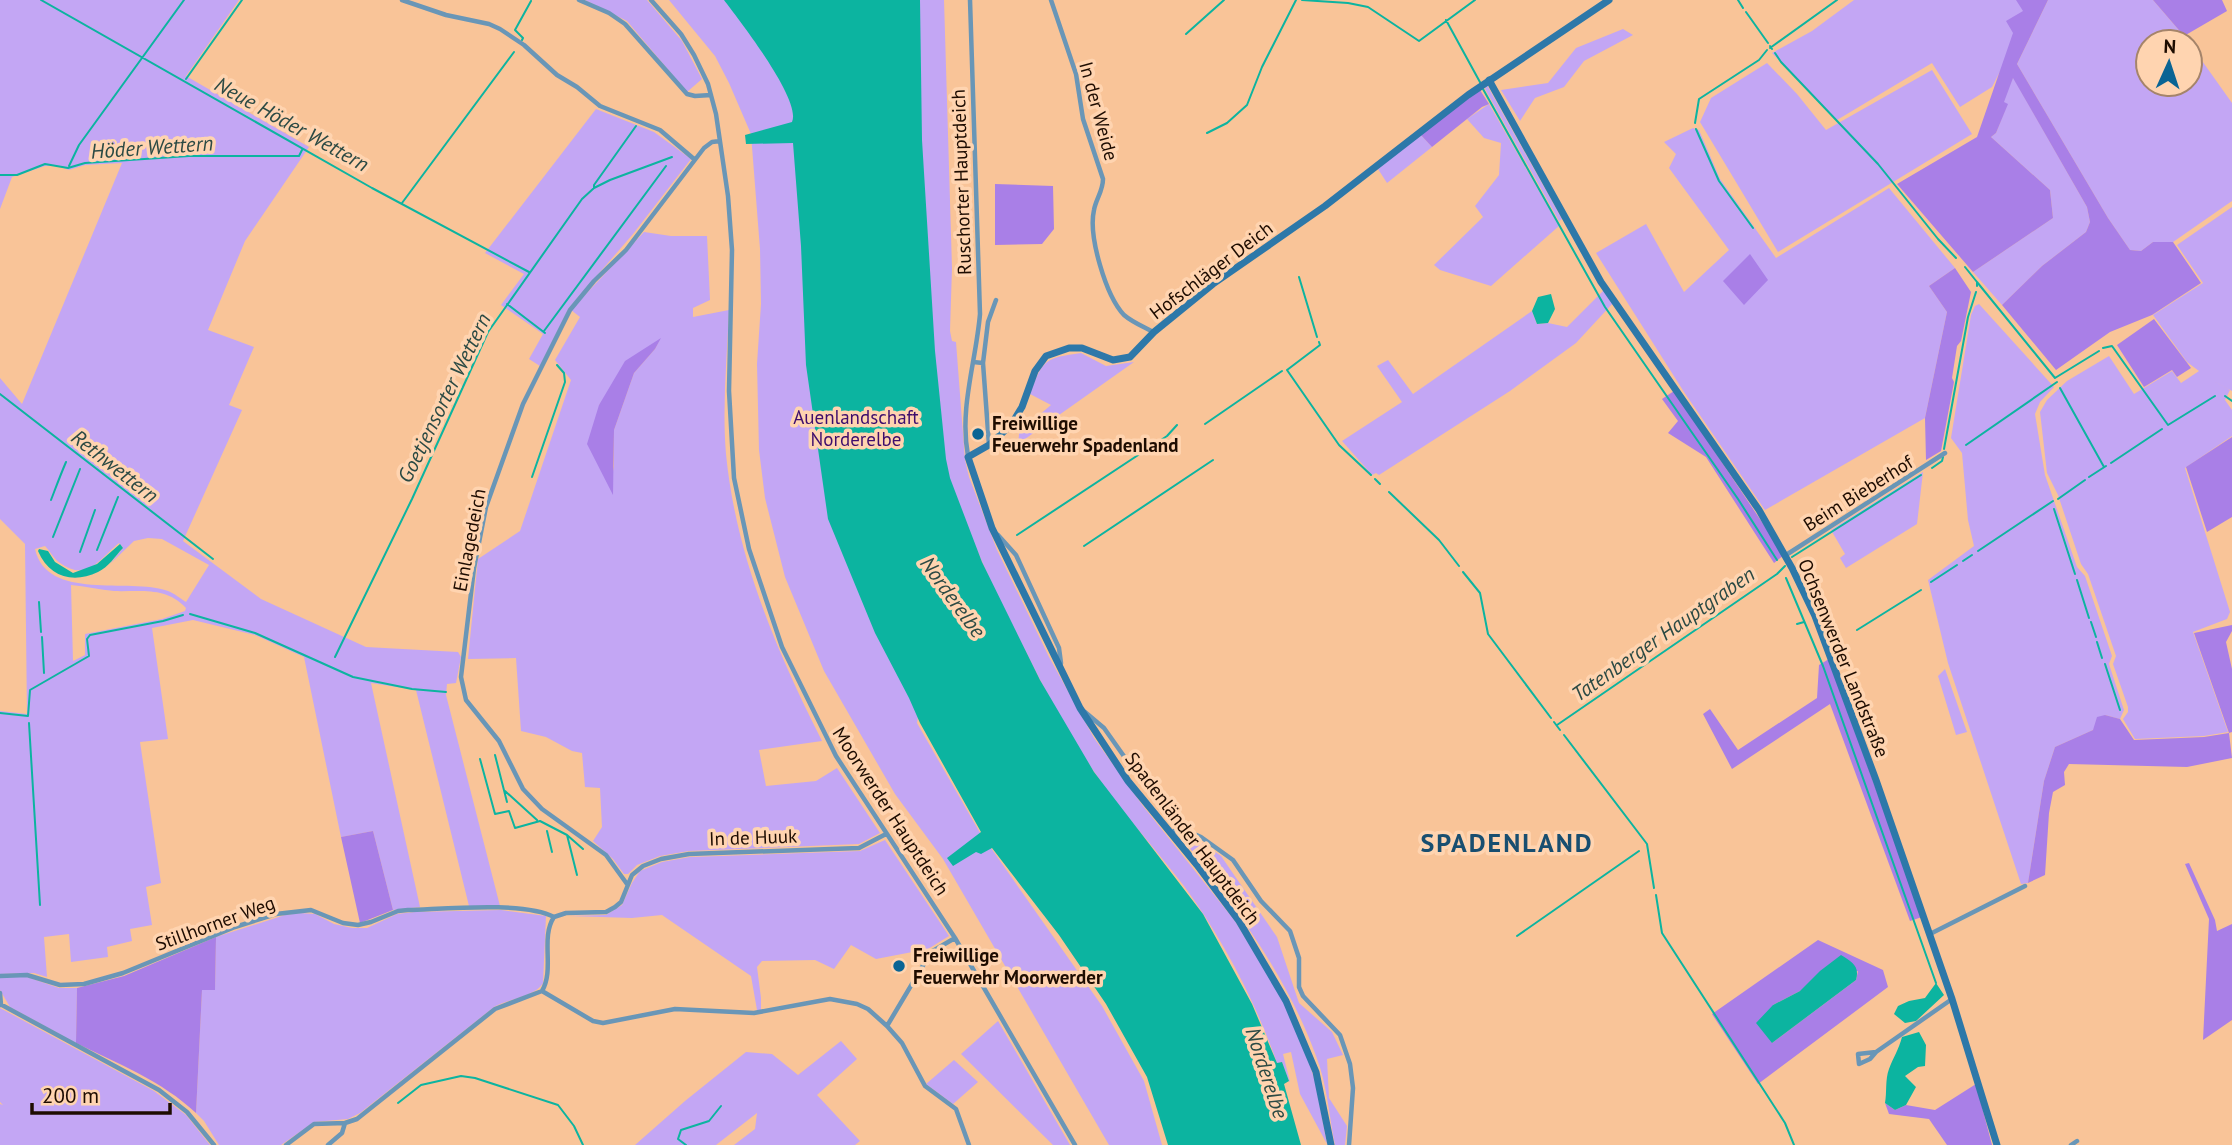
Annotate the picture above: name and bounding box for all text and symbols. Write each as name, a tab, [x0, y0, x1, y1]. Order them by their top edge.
north arrow	[2134, 28, 2204, 98]
text: N	[2163, 34, 2177, 58]
street label: In der Weide	[1074, 59, 1124, 163]
water label: Neue Höder Wettern	[210, 70, 374, 178]
street label: Ruschorter Hauptdeich	[946, 89, 976, 275]
water label: Höder Wettern	[90, 129, 214, 165]
street label: Hofschläger Deich	[1145, 216, 1277, 324]
water label: Goetjensorter Wettern	[391, 309, 497, 487]
park label: Auenlandschaft Norderelbe	[793, 405, 919, 451]
place label: Freiwillige Feuerwehr Spadenland	[992, 411, 1178, 457]
water label: Rethwettern	[66, 424, 164, 508]
marker: Freiwillige Feuerwehr Spadenland	[970, 426, 986, 442]
street label: Beim Bieberhof	[1799, 449, 1918, 536]
street label: Einlagedeich	[447, 486, 491, 594]
water label: Norderelbe	[914, 551, 992, 643]
street label: Ochsenwerder Landstraße	[1793, 555, 1895, 761]
water label: Tatenberger Hauptgraben	[1566, 561, 1760, 707]
street label: Moorwerder Hauptdeich	[828, 722, 954, 900]
street label: Spadenländer Hauptdeich	[1120, 747, 1266, 929]
street label: In de Huuk	[708, 823, 798, 851]
district label: SPADENLAND	[1420, 826, 1594, 859]
street label: Stillhorner Weg	[152, 890, 278, 956]
place label: Freiwillige Feuerwehr Moorwerder	[913, 943, 1103, 989]
marker: Freiwillige Feuerwehr Moorwerder	[891, 958, 907, 974]
water label: Norderelbe	[1240, 1024, 1294, 1122]
scale bar	[32, 1072, 170, 1116]
text: 200 m	[42, 1082, 99, 1109]

